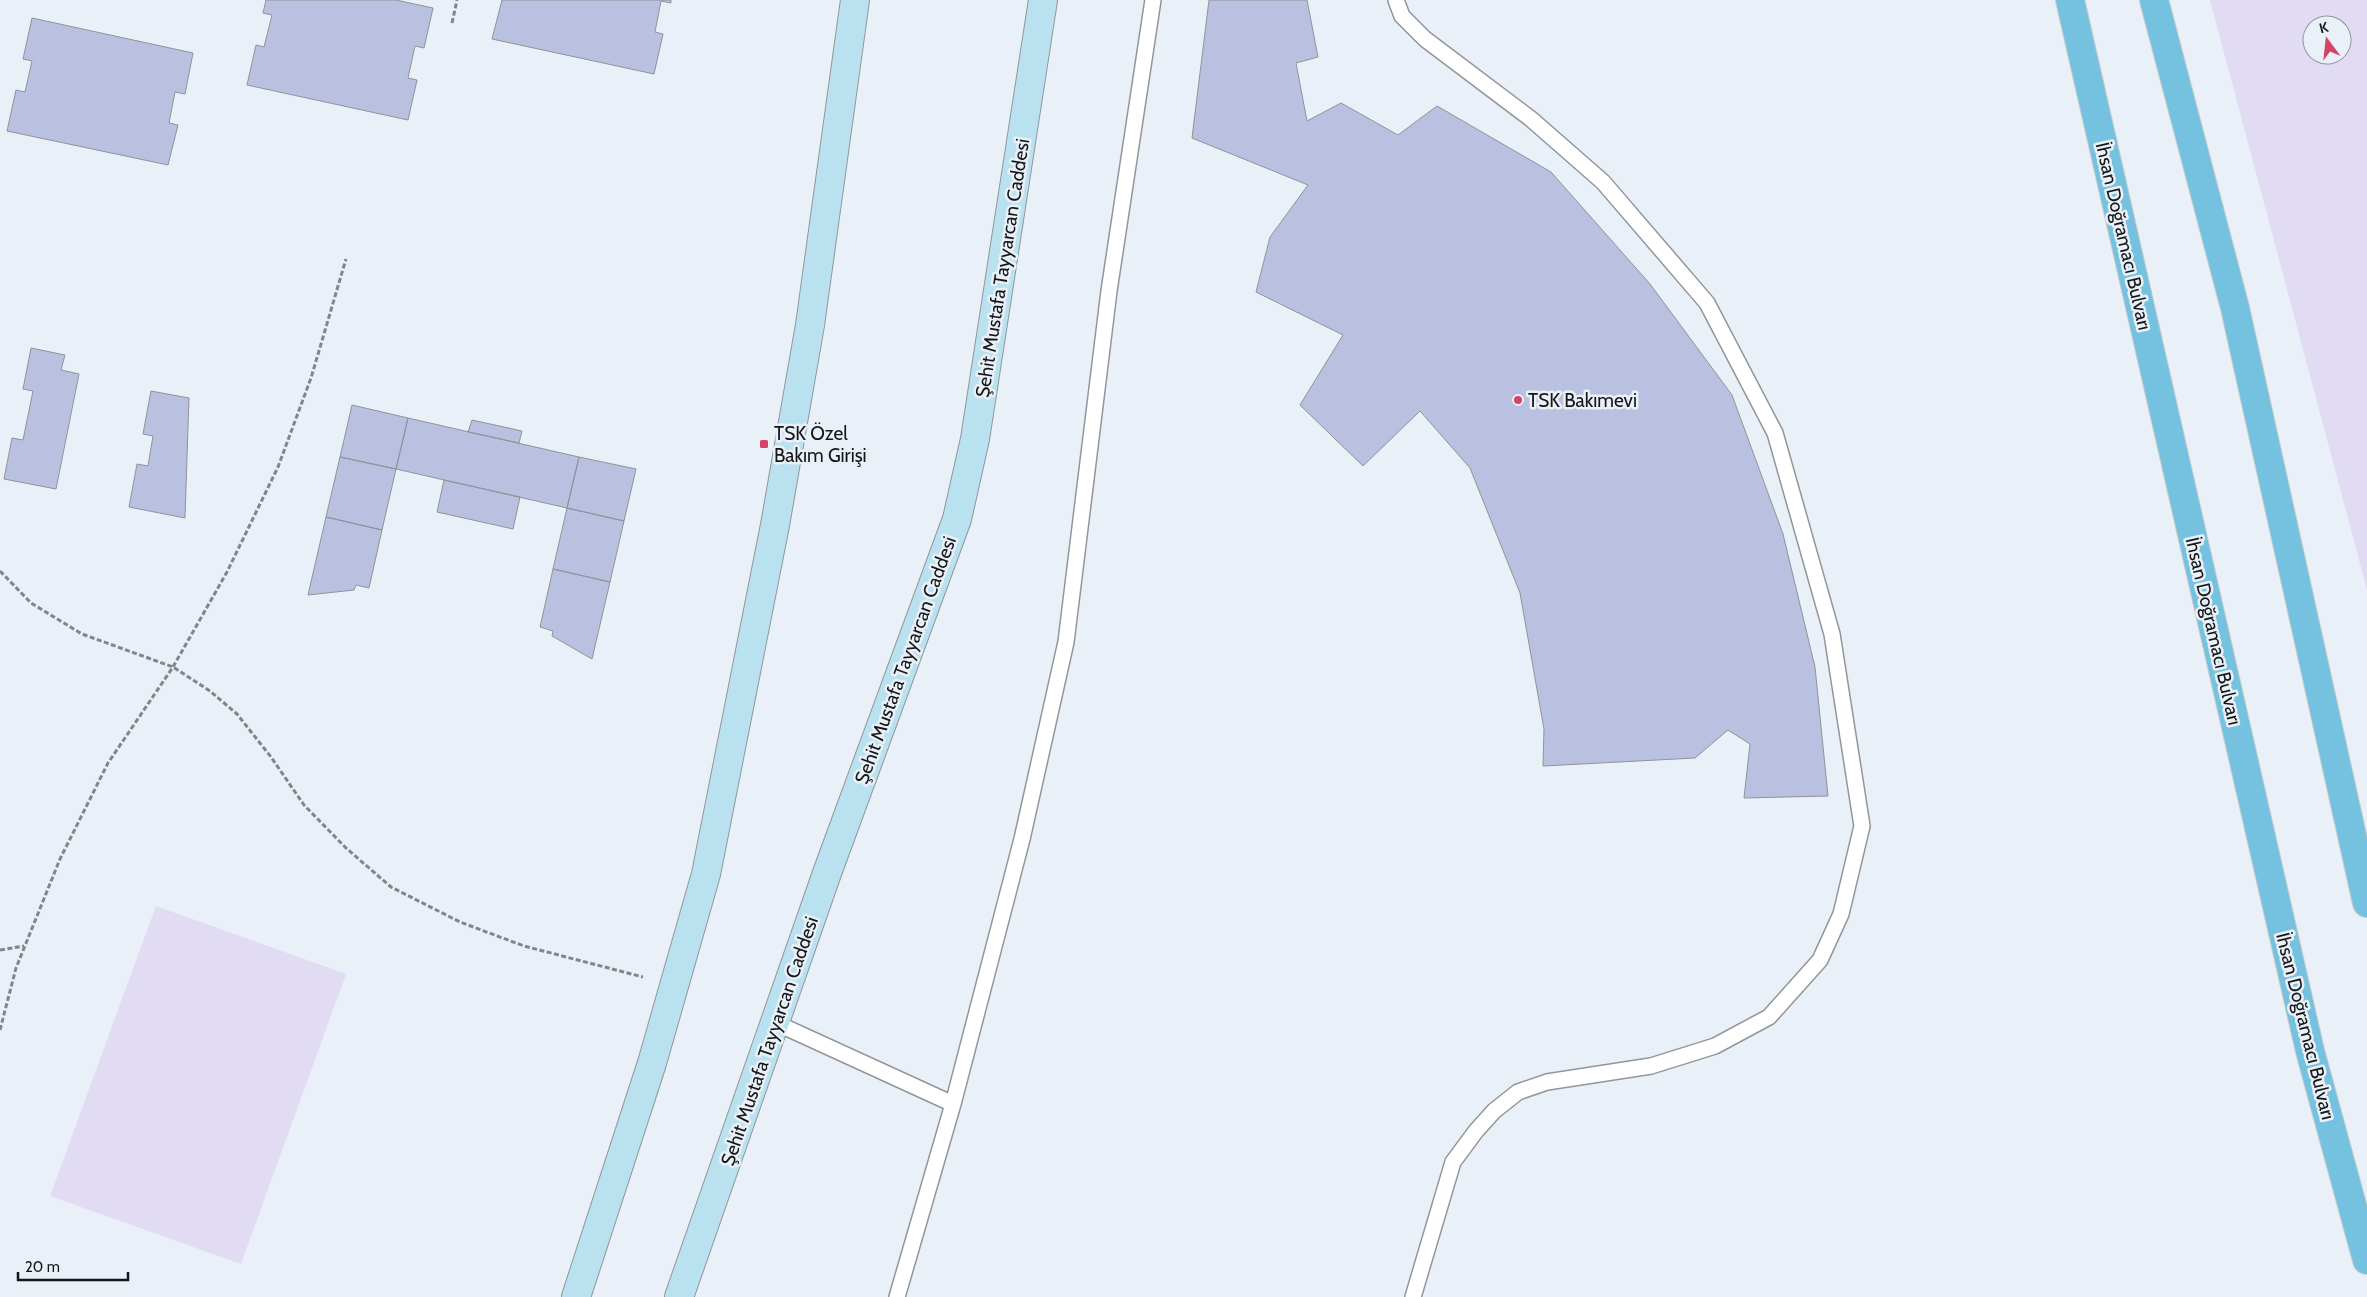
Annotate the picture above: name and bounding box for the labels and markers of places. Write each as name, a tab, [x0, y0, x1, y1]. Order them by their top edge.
place label: TSK Bakımevi	[1528, 389, 1637, 412]
marker: TSK Bakımevi	[1512, 394, 1524, 406]
place label: TSK Özel Bakım Girişi	[774, 422, 867, 467]
marker: TSK Özel Bakım Girişi	[758, 438, 770, 450]

